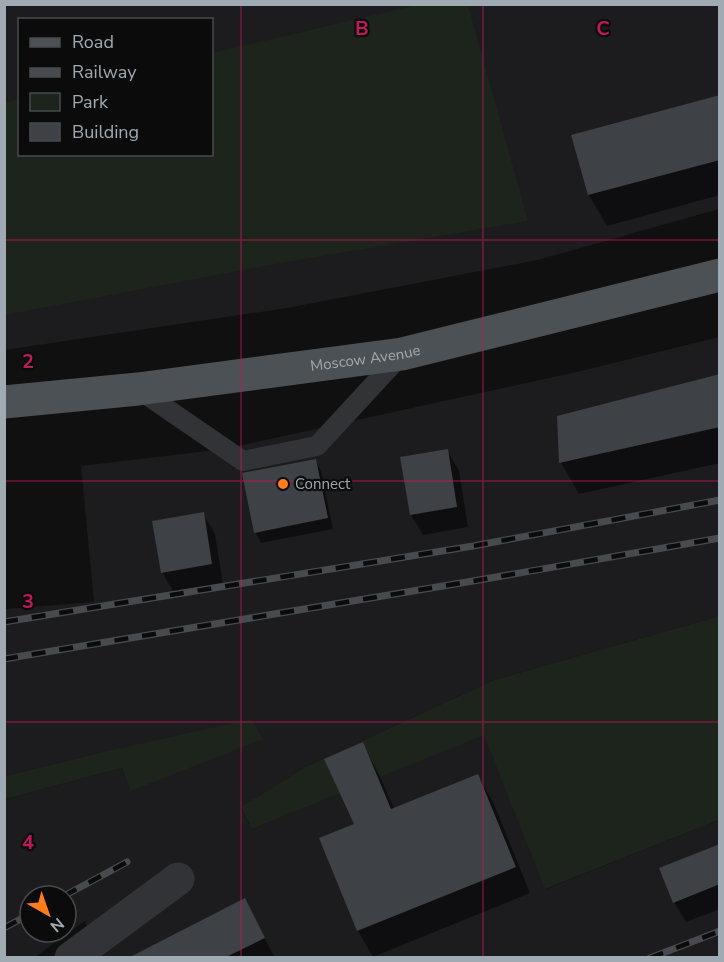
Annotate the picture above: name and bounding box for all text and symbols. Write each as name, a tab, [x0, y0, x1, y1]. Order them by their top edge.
text: B	[355, 15, 369, 42]
text: C	[596, 15, 610, 42]
legend	[18, 18, 213, 156]
text: Road	[72, 30, 114, 54]
text: Railway	[72, 60, 137, 84]
text: Park	[72, 90, 109, 114]
text: Building	[72, 120, 139, 144]
street label: Moscow Avenue	[309, 340, 422, 376]
text: 2	[22, 348, 34, 375]
place label: Connect	[295, 474, 351, 494]
marker: Connect	[276, 477, 290, 491]
text: 3	[22, 588, 34, 615]
text: 4	[22, 829, 34, 856]
north arrow	[18, 884, 78, 944]
text: N	[45, 912, 69, 937]

